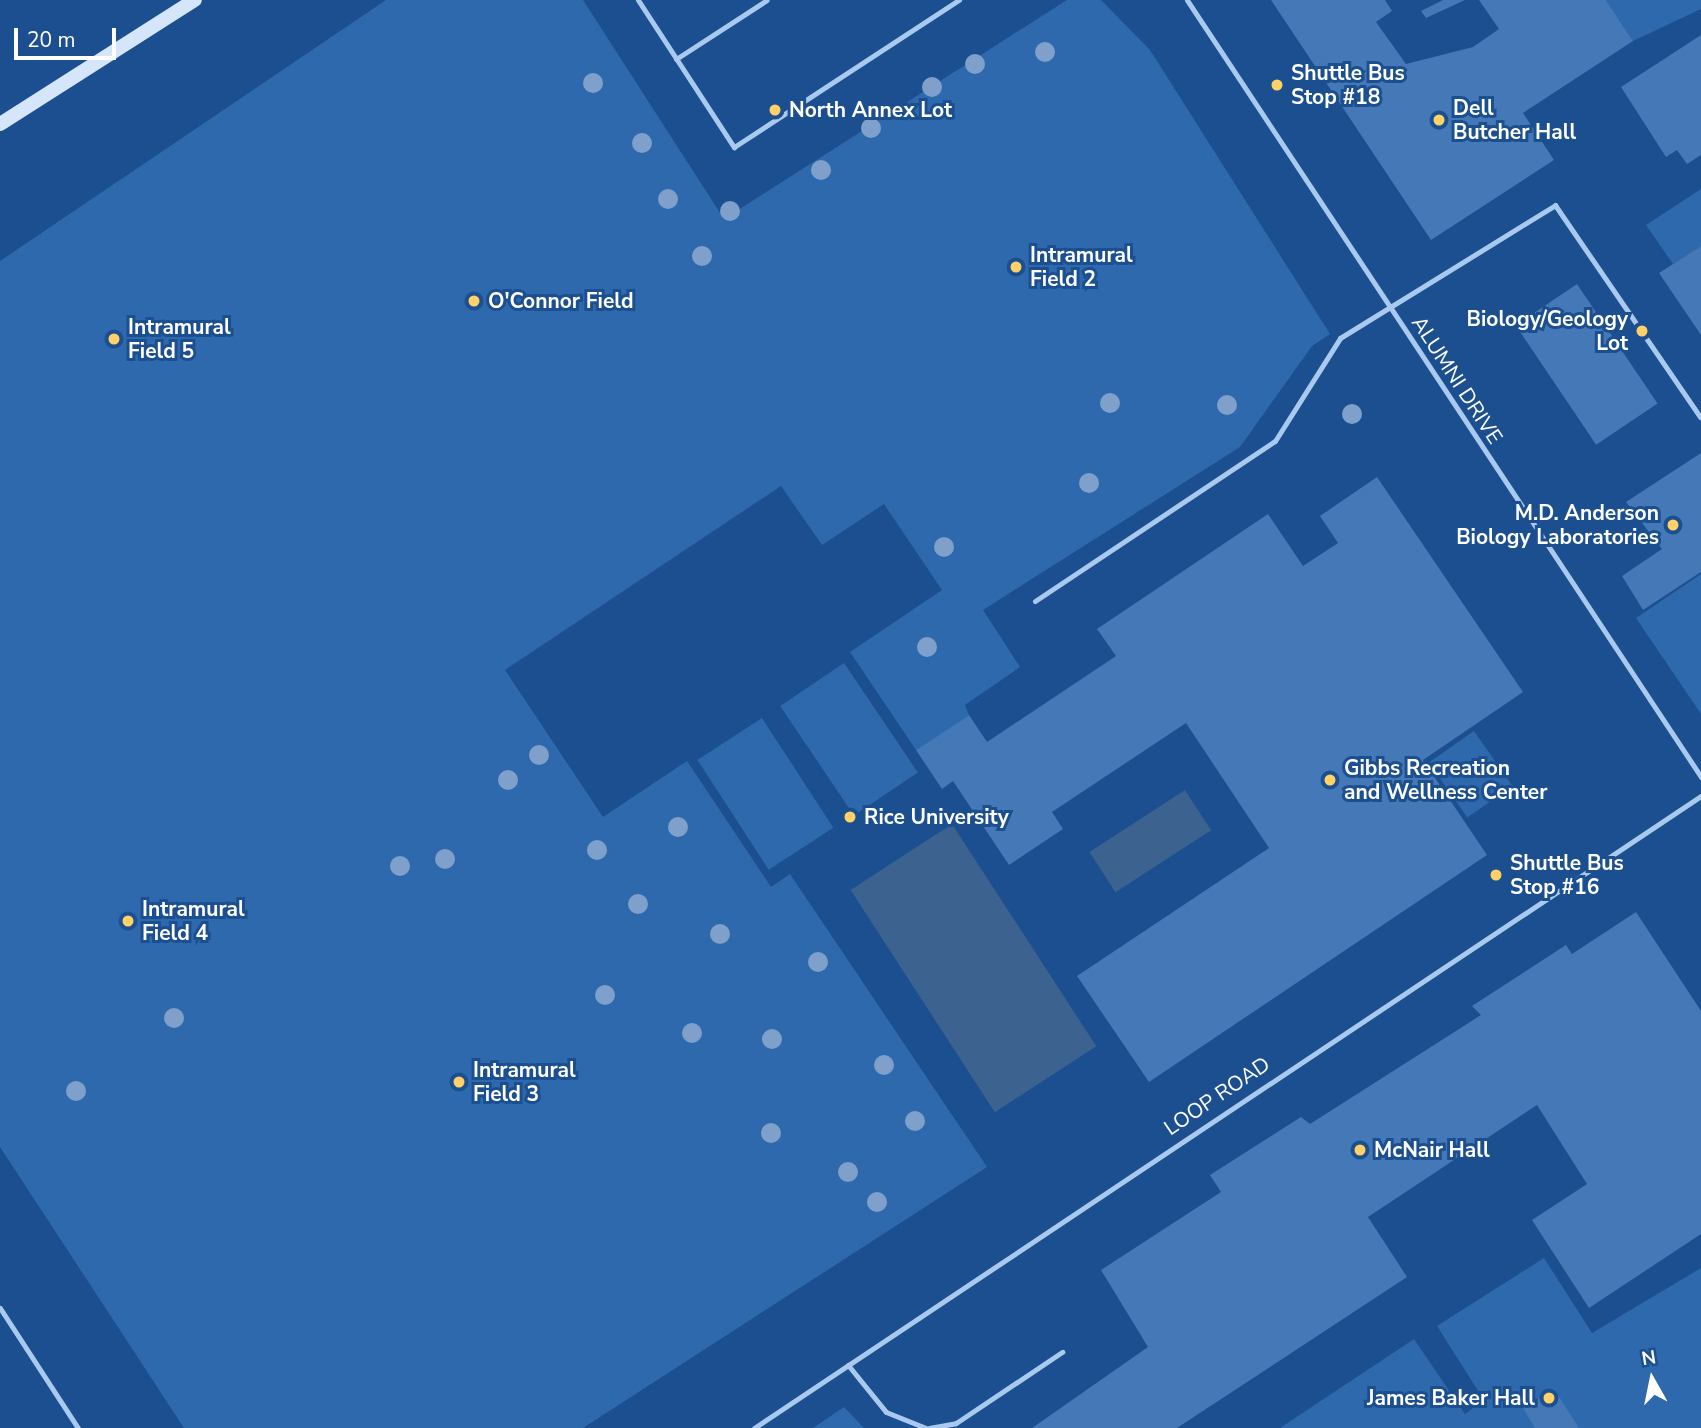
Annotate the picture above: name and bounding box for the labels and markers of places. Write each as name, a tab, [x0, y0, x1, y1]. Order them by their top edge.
place label: Shuttle Bus Stop #18	[1291, 60, 1405, 110]
marker: Shuttle Bus Stop #18	[1269, 77, 1285, 93]
place label: Dell Butcher Hall	[1453, 95, 1576, 145]
place label: North Annex Lot	[789, 97, 952, 123]
marker: North Annex Lot	[767, 102, 783, 118]
marker: Dell Butcher Hall	[1431, 112, 1447, 128]
place label: Intramural Field 2	[1030, 242, 1133, 292]
marker: Intramural Field 2	[1008, 259, 1024, 275]
place label: O'Connor Field	[488, 288, 633, 314]
marker: O'Connor Field	[466, 293, 482, 309]
place label: Biology/Geology Lot	[1466, 306, 1628, 356]
place label: Intramural Field 5	[128, 314, 231, 364]
marker: Biology/Geology Lot	[1634, 323, 1650, 339]
marker: Intramural Field 5	[106, 331, 122, 347]
place label: M.D. Anderson Biology Laboratories	[1456, 500, 1659, 550]
marker: M.D. Anderson Biology Laboratories	[1665, 517, 1681, 533]
place label: Gibbs Recreation and Wellness Center	[1344, 755, 1547, 805]
marker: Gibbs Recreation and Wellness Center	[1322, 772, 1338, 788]
place label: Rice University	[864, 804, 1009, 830]
marker: Rice University	[842, 809, 858, 825]
place label: Shuttle Bus Stop #16	[1510, 850, 1624, 900]
marker: Shuttle Bus Stop #16	[1488, 867, 1504, 883]
place label: Intramural Field 4	[142, 896, 245, 946]
marker: Intramural Field 4	[120, 913, 136, 929]
place label: Intramural Field 3	[473, 1057, 576, 1107]
marker: Intramural Field 3	[451, 1074, 467, 1090]
place label: McNair Hall	[1374, 1137, 1490, 1163]
marker: McNair Hall	[1352, 1142, 1368, 1158]
place label: James Baker Hall	[1367, 1385, 1535, 1411]
marker: James Baker Hall	[1541, 1390, 1557, 1406]

